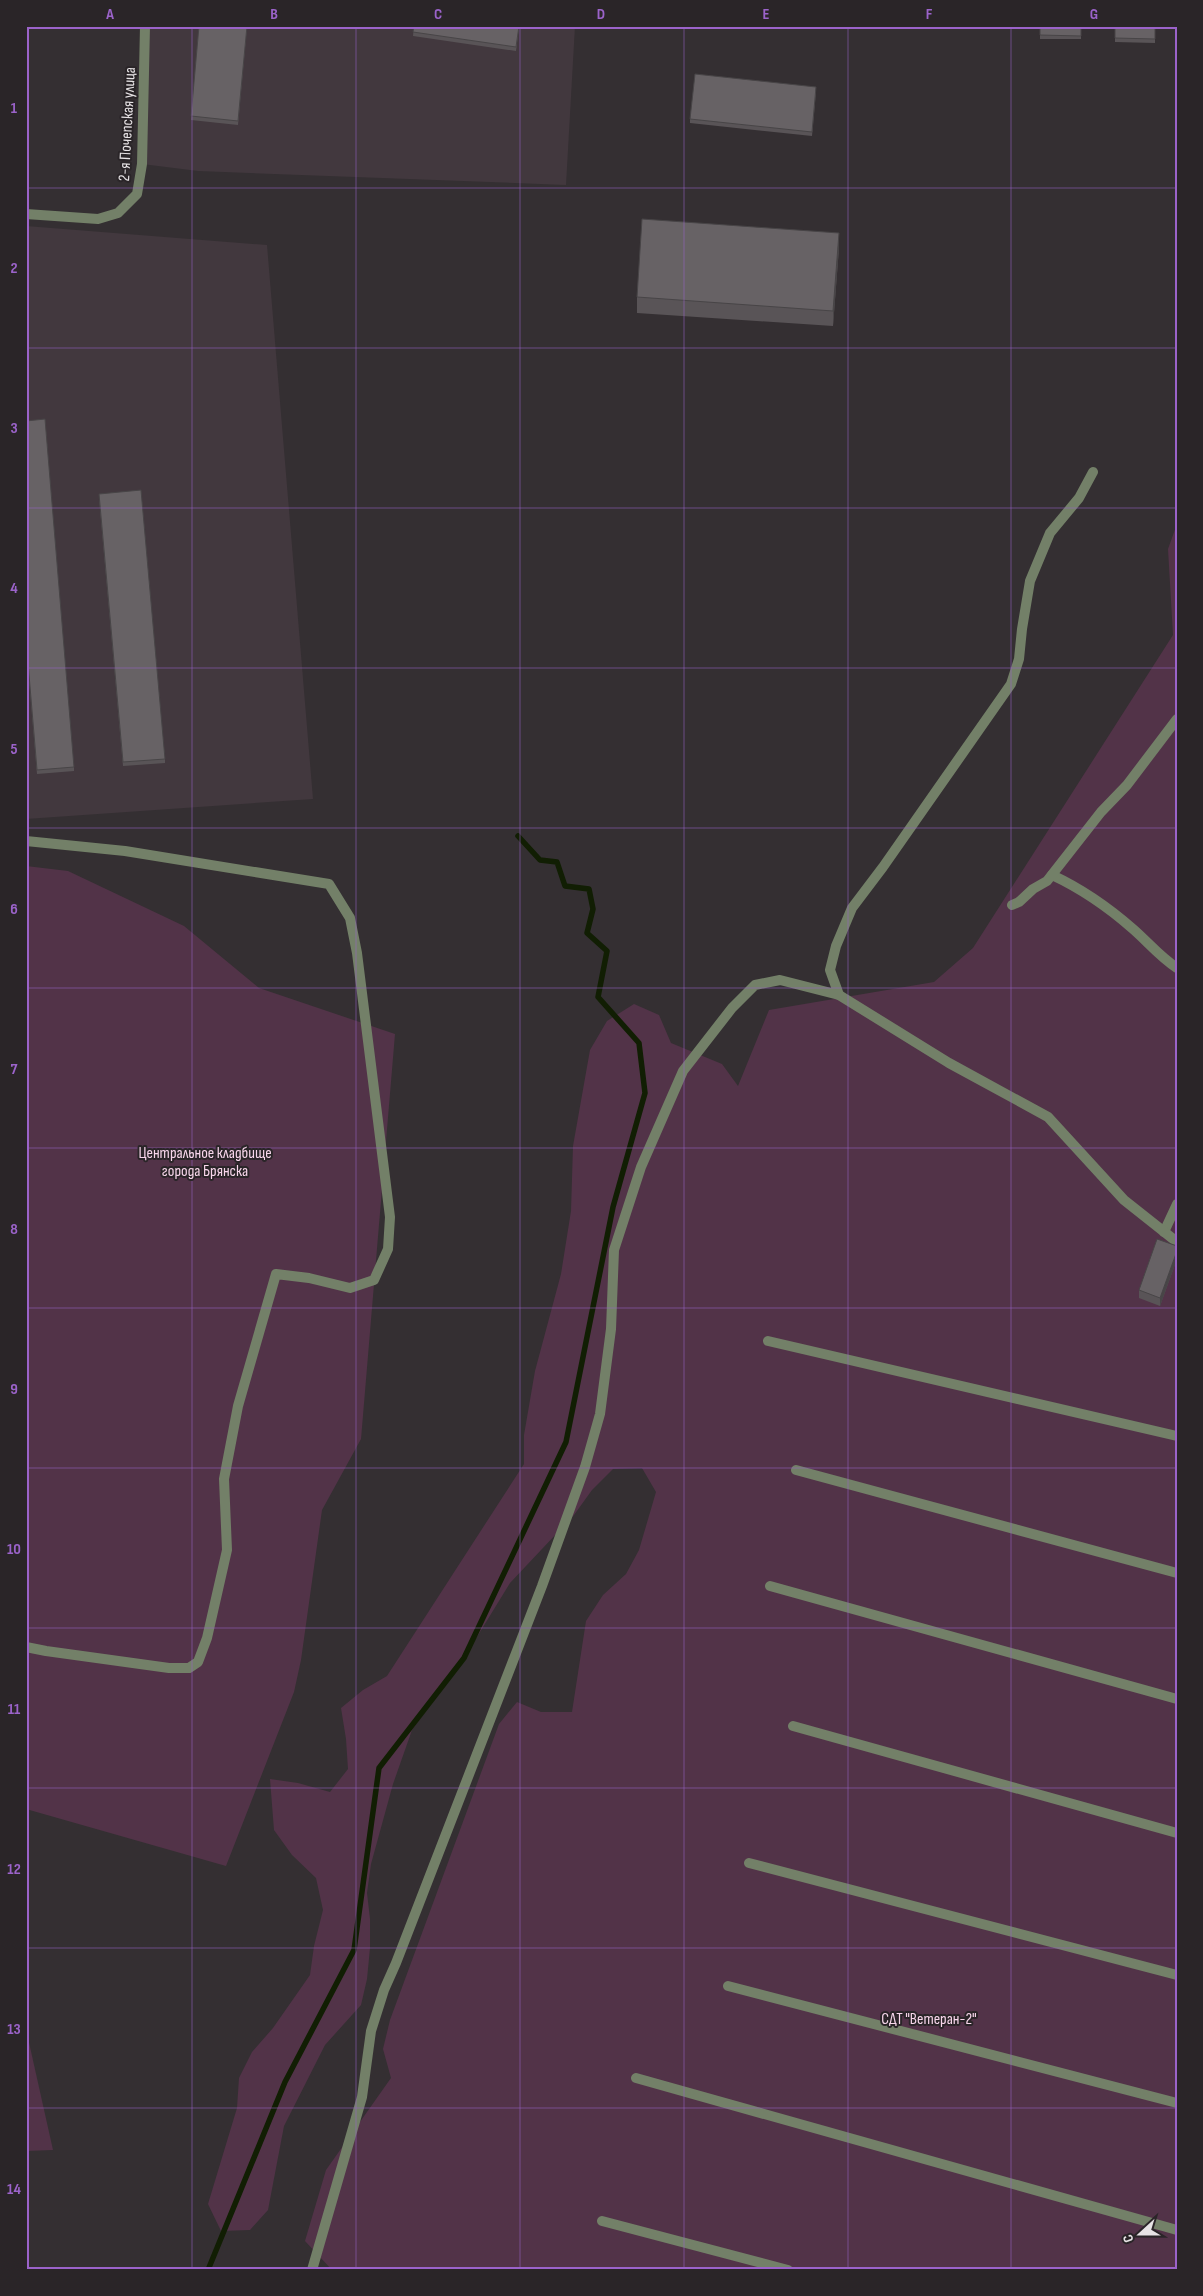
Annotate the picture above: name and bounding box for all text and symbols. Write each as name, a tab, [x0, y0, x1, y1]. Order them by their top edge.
text: A	[105, 5, 114, 24]
text: B	[270, 5, 278, 24]
text: C	[434, 5, 442, 24]
text: D	[597, 5, 605, 24]
text: E	[763, 5, 770, 24]
text: F	[926, 5, 933, 24]
text: G	[1090, 5, 1098, 24]
street label: 2-я Почепская улица	[115, 66, 140, 182]
text: 1	[11, 99, 18, 118]
text: 2	[10, 259, 18, 278]
text: 3	[10, 419, 18, 438]
text: 4	[10, 579, 18, 598]
text: 5	[10, 740, 18, 759]
text: 6	[10, 900, 18, 919]
text: 7	[11, 1060, 18, 1079]
park label: Центральное кладбище города Брянска	[138, 1144, 272, 1181]
text: 8	[10, 1220, 18, 1239]
text: 9	[10, 1380, 18, 1399]
text: 10	[7, 1540, 21, 1559]
text: 11	[8, 1700, 21, 1719]
text: 12	[7, 1860, 21, 1879]
park label: СДТ "Ветеран-2"	[881, 2010, 977, 2029]
text: 13	[7, 2020, 21, 2039]
text: 14	[7, 2180, 21, 2199]
north arrow	[1116, 2208, 1166, 2258]
text: С	[1119, 2232, 1138, 2245]

